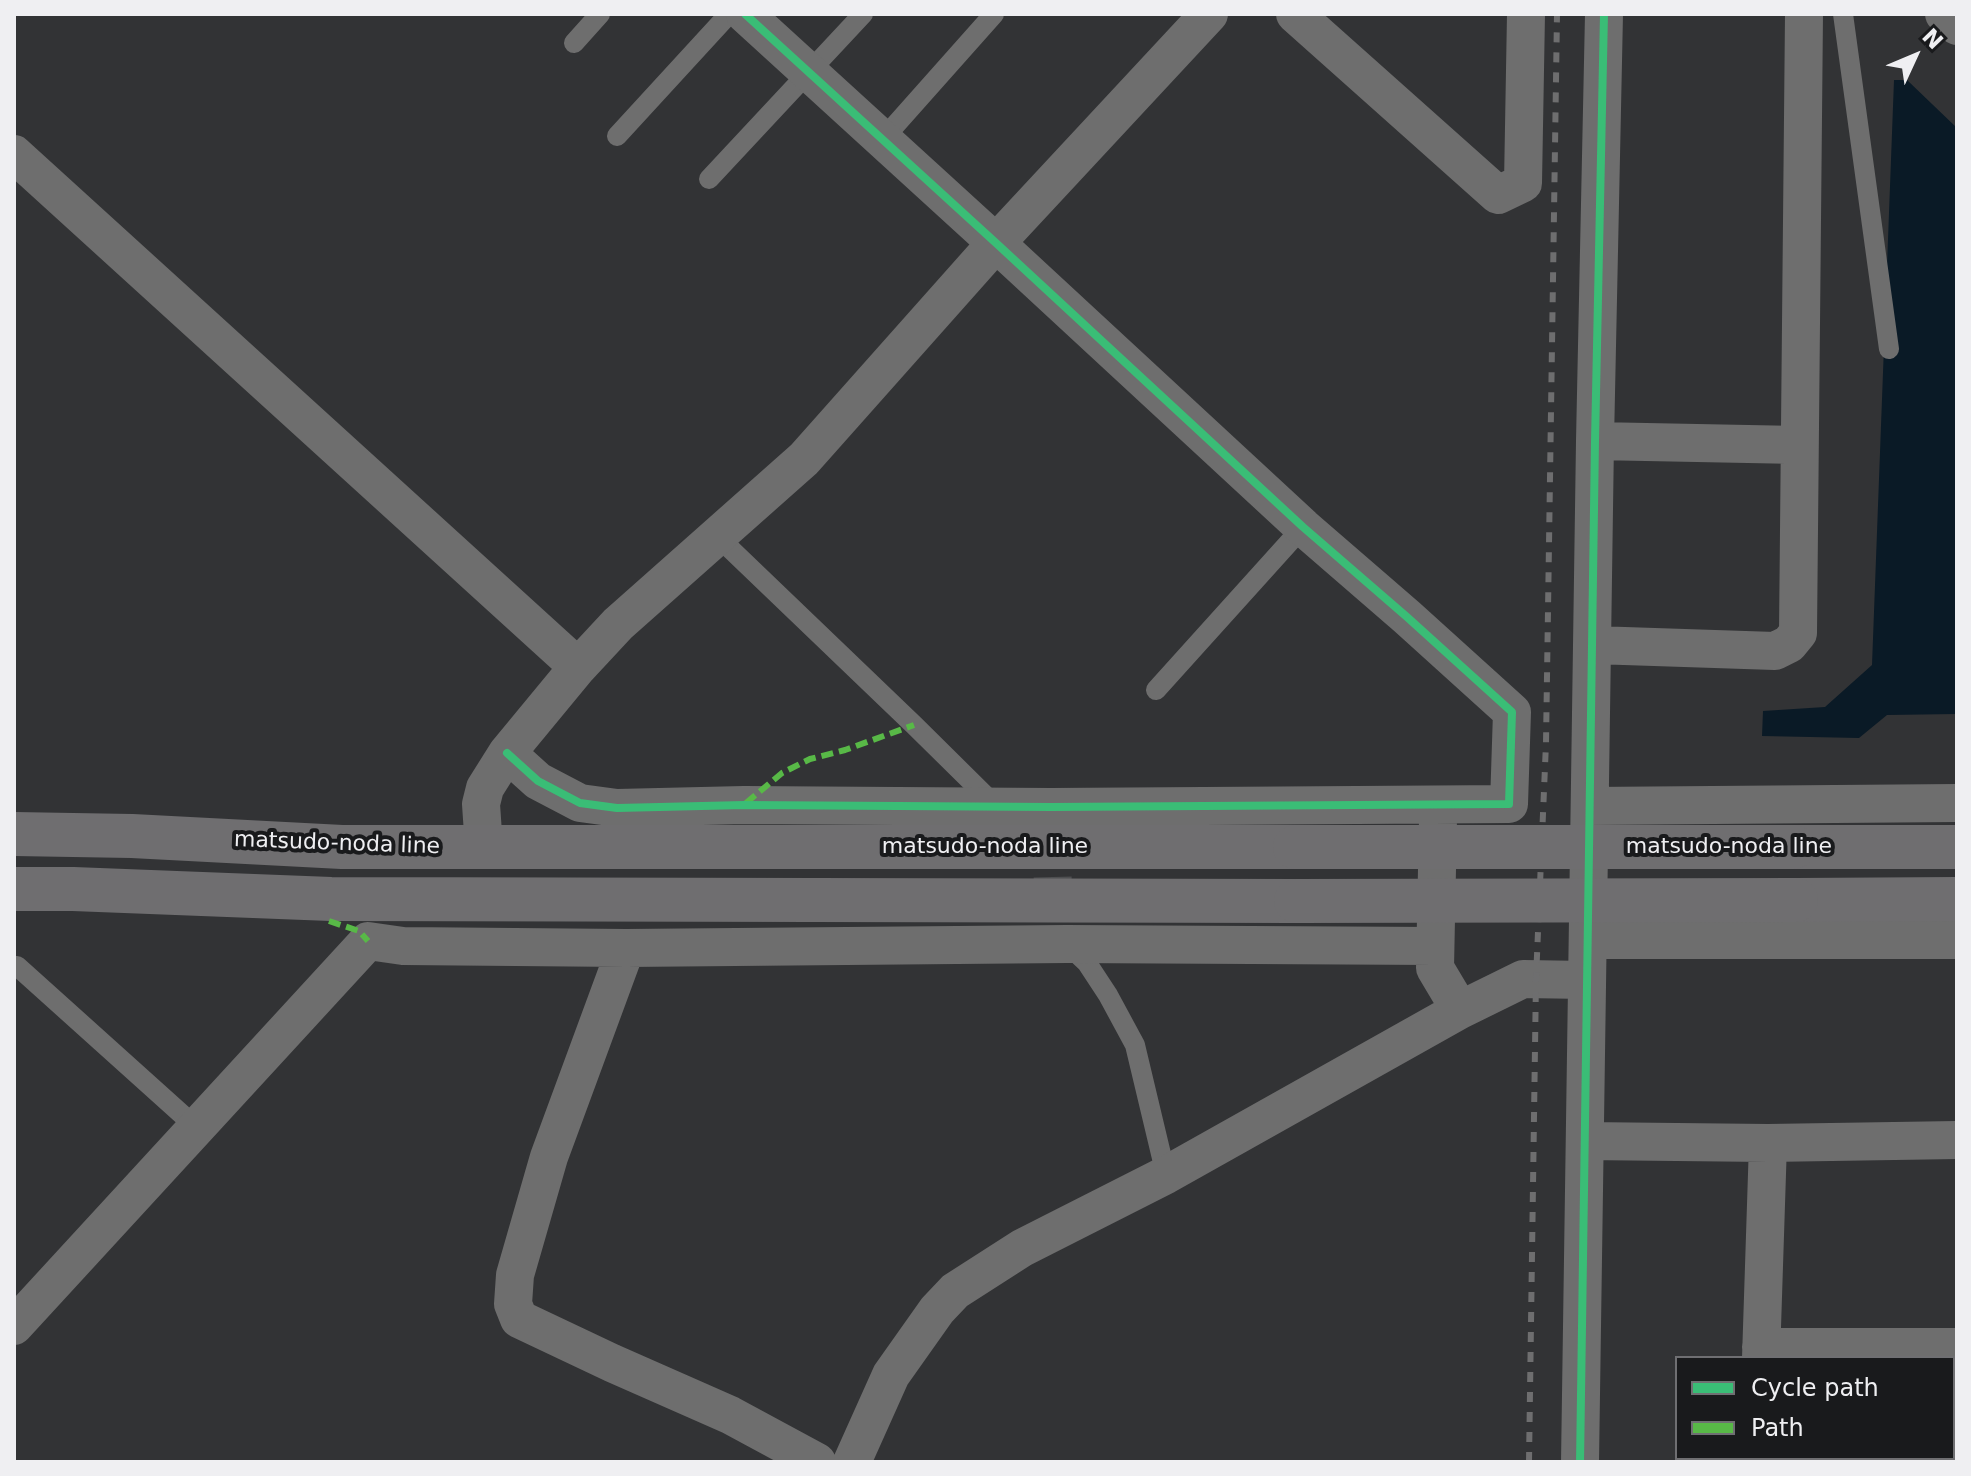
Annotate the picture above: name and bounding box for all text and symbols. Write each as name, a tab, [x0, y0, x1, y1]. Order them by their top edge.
north arrow	[1875, 16, 1955, 96]
text: N	[1917, 24, 1948, 54]
street label: matsudo-noda line	[233, 827, 441, 861]
street label: matsudo-noda line	[882, 834, 1088, 860]
street label: matsudo-noda line	[1626, 834, 1832, 860]
legend	[1675, 1356, 1955, 1460]
text: Cycle path	[1751, 1374, 1879, 1402]
text: Path	[1751, 1414, 1804, 1442]

